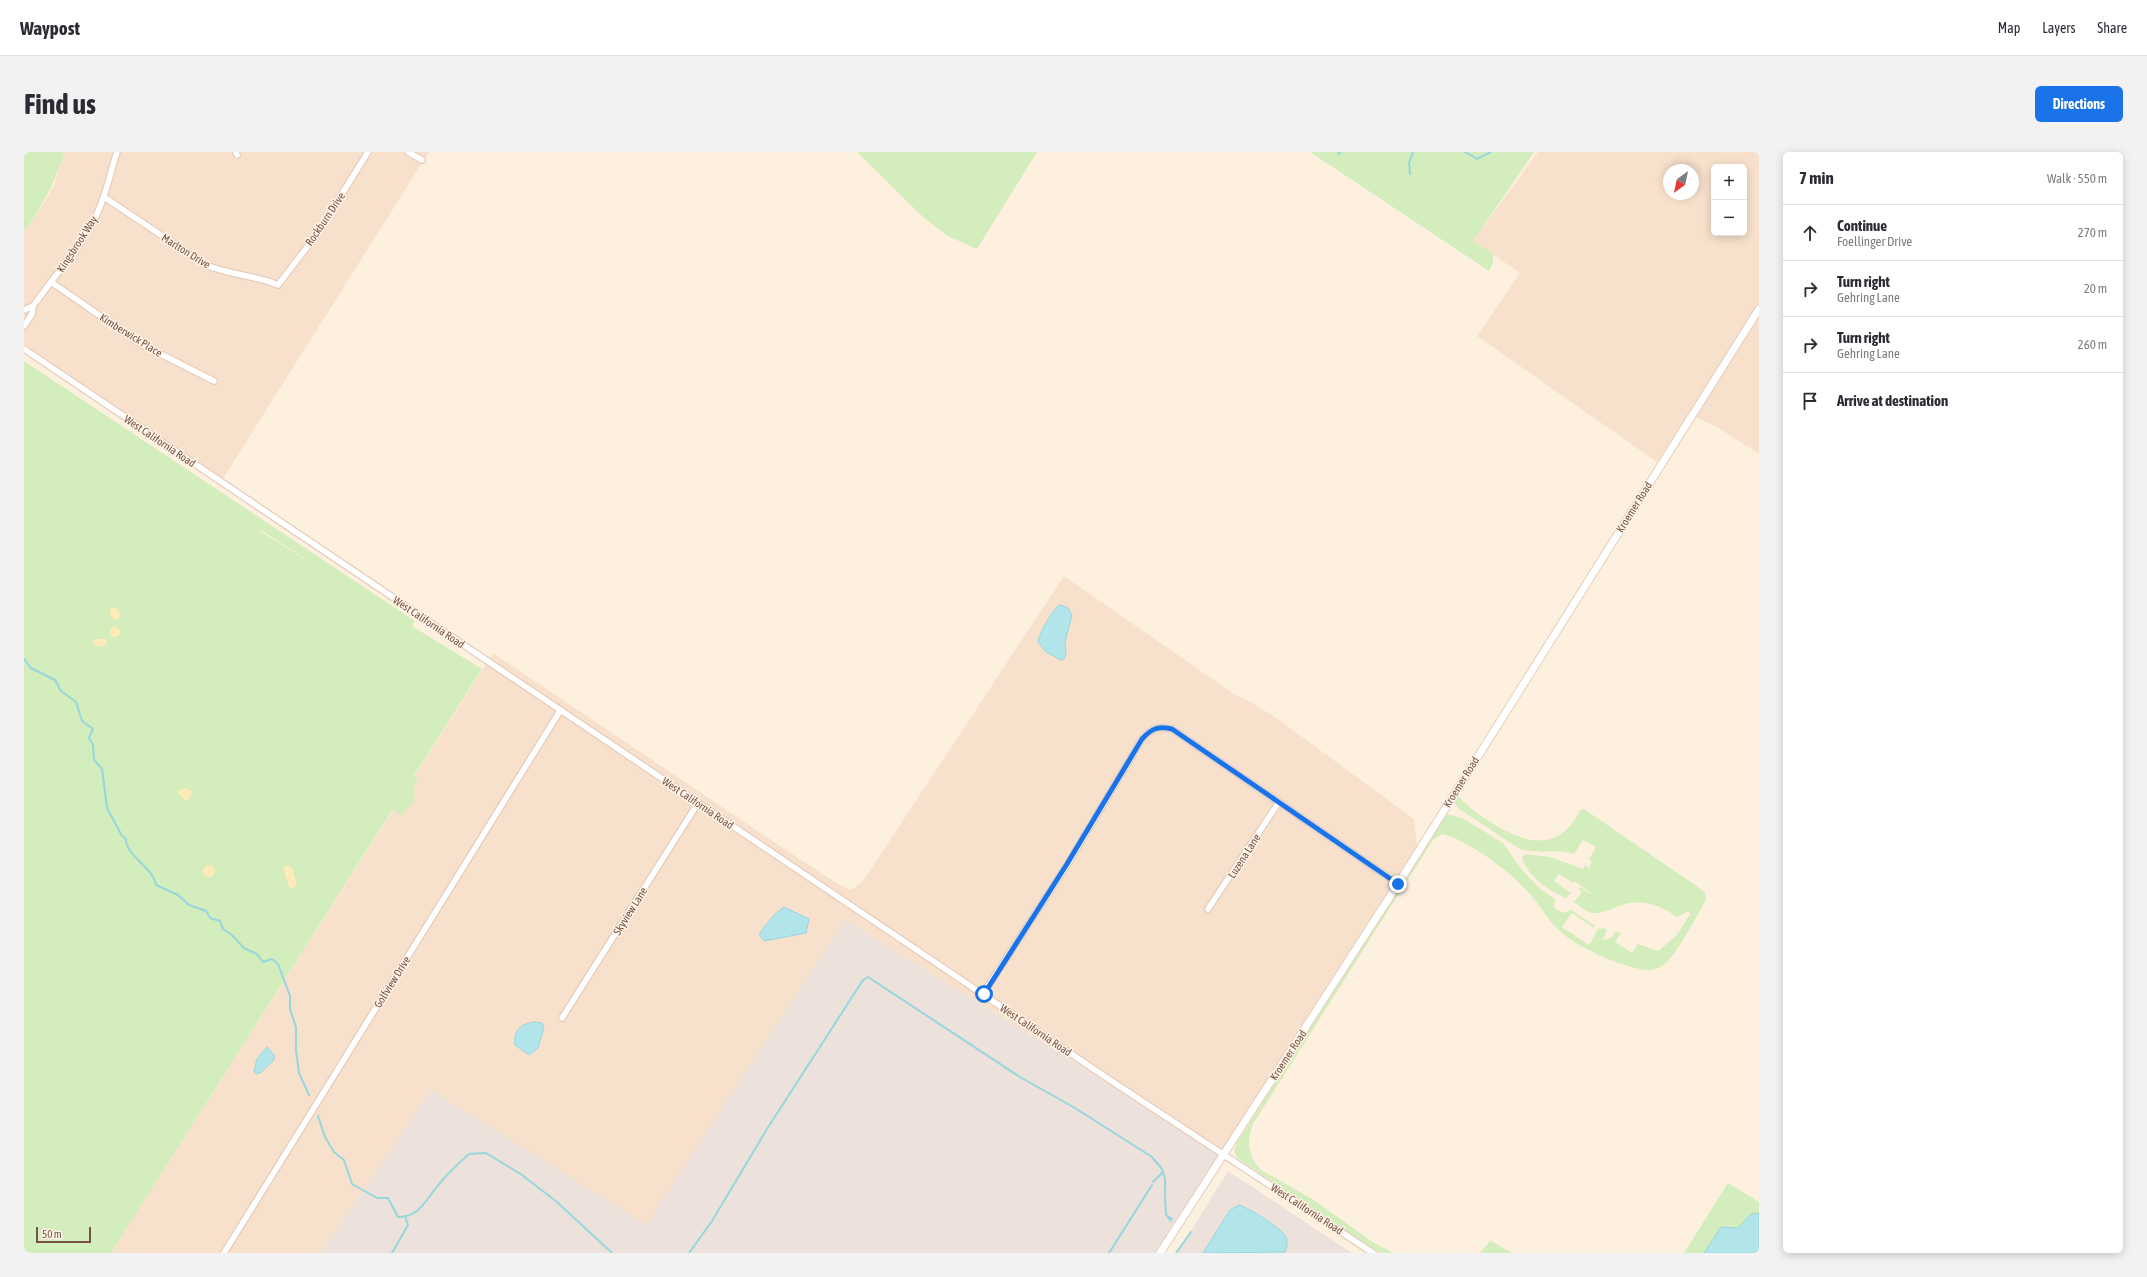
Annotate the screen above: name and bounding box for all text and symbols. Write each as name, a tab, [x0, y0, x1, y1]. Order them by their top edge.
text: Waypost	[20, 17, 80, 39]
text: Map	[1998, 20, 2020, 36]
text: Layers	[2042, 20, 2075, 36]
text: Share	[2097, 20, 2127, 36]
button: Directions	[2035, 86, 2123, 122]
text: Find us	[24, 88, 96, 120]
north arrow	[1663, 164, 1699, 200]
map controls	[1711, 164, 1747, 236]
button: +	[1711, 164, 1747, 200]
text: 7 min	[1799, 168, 1834, 188]
text: Walk · 550 m	[2047, 171, 2107, 186]
street label: Rockburn Drive	[303, 190, 347, 248]
button: −	[1711, 200, 1747, 236]
street label: Kingsbrook Way	[54, 213, 100, 274]
text: Continue	[1837, 217, 1887, 234]
icon: ahead	[1799, 222, 1821, 244]
text: 270 m	[2078, 225, 2107, 240]
street label: Marlton Drive	[159, 231, 213, 271]
text: Foellinger Drive	[1837, 234, 1912, 249]
text: Turn right	[1837, 273, 1890, 290]
icon: right	[1799, 278, 1821, 300]
text: 20 m	[2084, 281, 2107, 296]
text: Gehring Lane	[1837, 290, 1900, 305]
street label: Kimberwick Place	[98, 311, 164, 359]
text: Turn right	[1837, 329, 1890, 346]
icon: right	[1799, 334, 1821, 356]
text: 260 m	[2078, 337, 2107, 352]
text: Gehring Lane	[1837, 346, 1900, 361]
icon: arrive	[1799, 390, 1821, 412]
text: Arrive at destination	[1837, 392, 1948, 409]
street label: West California Road	[122, 413, 198, 469]
street label: Kroemer Road	[1614, 479, 1654, 535]
street label: West California Road	[391, 594, 467, 650]
street label: Kroemer Road	[1441, 754, 1481, 810]
street label: West California Road	[660, 775, 736, 831]
street label: Luzena Lane	[1225, 832, 1263, 880]
route end	[1389, 875, 1407, 893]
street label: Skyview Lane	[611, 885, 649, 937]
street label: Golfview Drive	[371, 954, 413, 1010]
route start	[975, 985, 993, 1003]
street label: West California Road	[998, 1002, 1074, 1058]
street label: Kroemer Road	[1267, 1028, 1309, 1082]
street label: West California Road	[1269, 1181, 1345, 1237]
scale bar	[36, 1225, 91, 1244]
text: 50 m	[42, 1228, 62, 1240]

